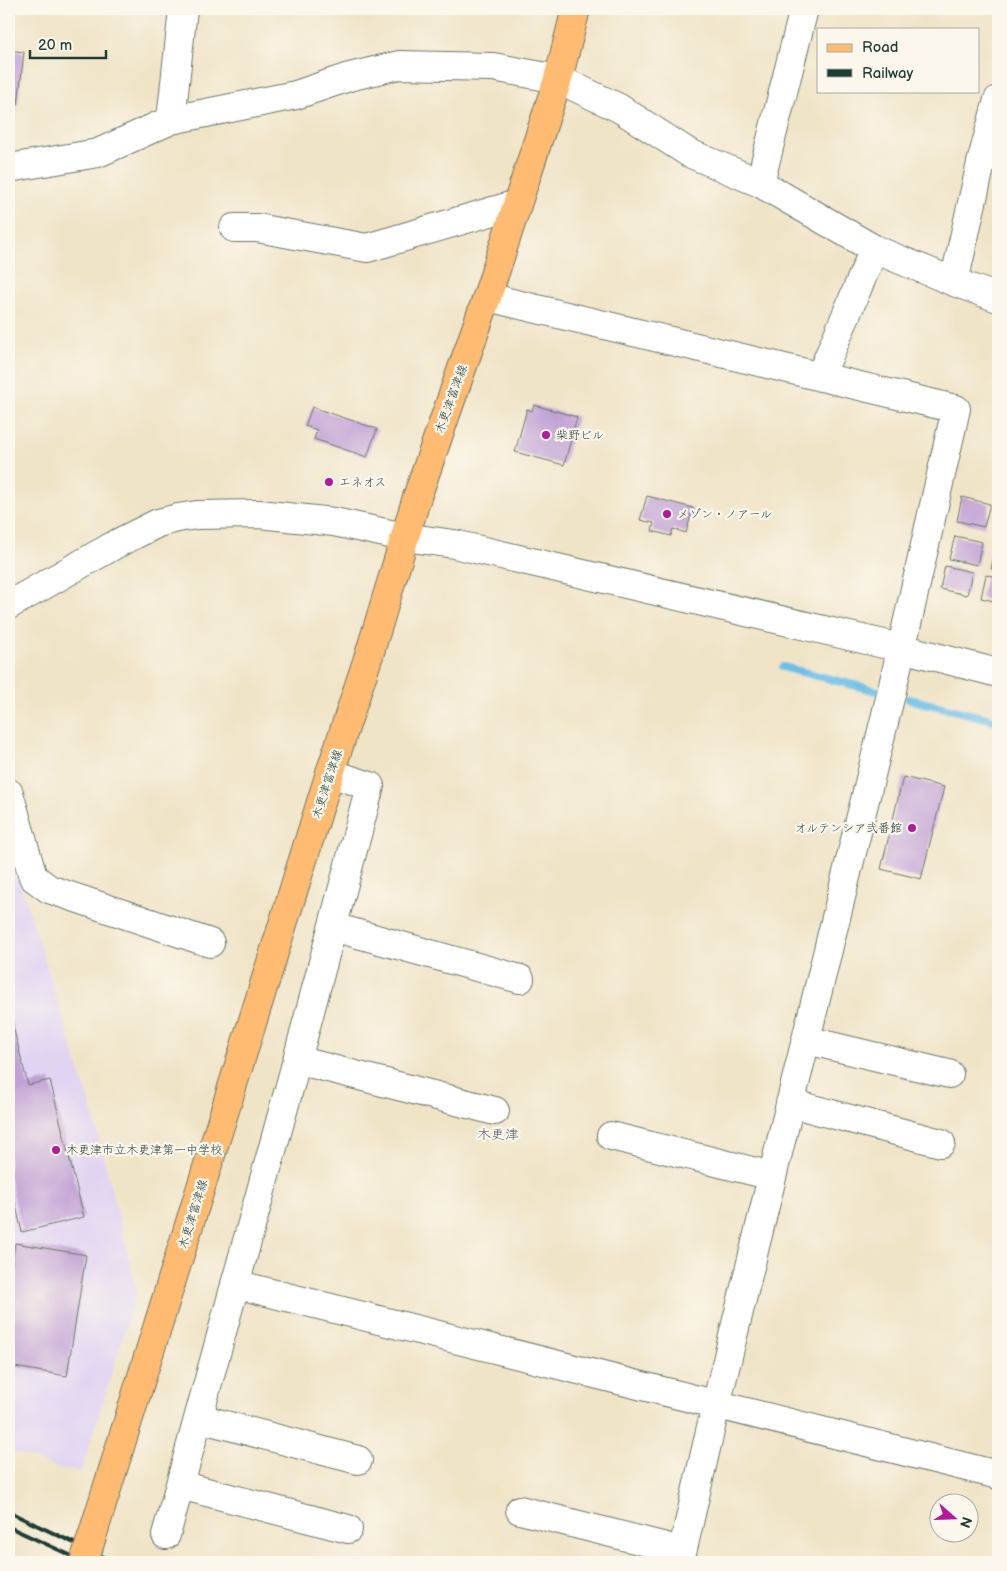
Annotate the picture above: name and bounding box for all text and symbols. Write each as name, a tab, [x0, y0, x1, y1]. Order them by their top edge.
scale bar	[30, 28, 106, 60]
legend	[817, 28, 980, 92]
text: 20 m	[38, 36, 72, 55]
text: Road	[862, 38, 898, 57]
text: Railway	[862, 64, 913, 83]
street label: 木更津富津線	[432, 363, 471, 436]
place label: 柴野ビル	[556, 428, 604, 443]
marker: 柴野ビル	[540, 429, 552, 441]
place label: エネオス	[339, 475, 386, 490]
marker: エネオス	[323, 476, 335, 488]
place label: メゾン・ノアール	[677, 507, 772, 522]
marker: メゾン・ノアール	[661, 508, 673, 520]
street label: 木更津富津線	[309, 748, 346, 821]
place label: オルテンシア弐番館	[795, 821, 902, 836]
marker: オルテンシア弐番館	[906, 822, 918, 834]
district label: 木更津	[477, 1126, 519, 1143]
place label: 木更津市立木更津第一中学校	[66, 1143, 222, 1158]
marker: 木更津市立木更津第一中学校	[50, 1144, 62, 1156]
street label: 木更津富津線	[176, 1178, 211, 1251]
north arrow	[930, 1494, 980, 1544]
text: N	[956, 1514, 976, 1530]

